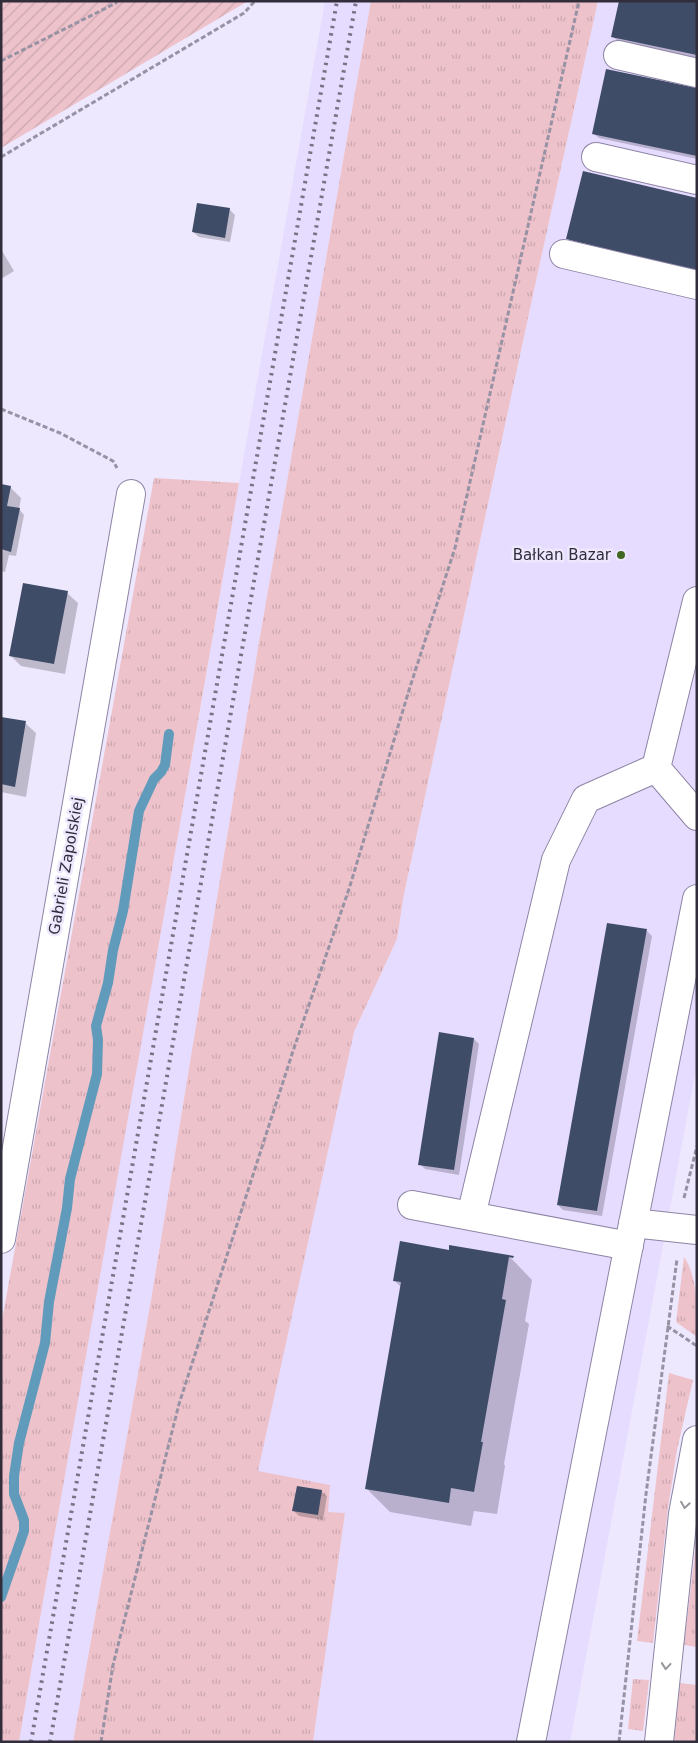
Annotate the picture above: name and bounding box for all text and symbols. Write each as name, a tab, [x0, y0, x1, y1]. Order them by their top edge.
place label: Bałkan Bazar	[513, 546, 612, 564]
marker: Bałkan Bazar	[615, 549, 627, 561]
street label: Gabrieli Zapolskiej	[45, 796, 87, 936]
one-way arrow	[680, 1501, 691, 1509]
one-way arrow	[661, 1662, 672, 1670]

